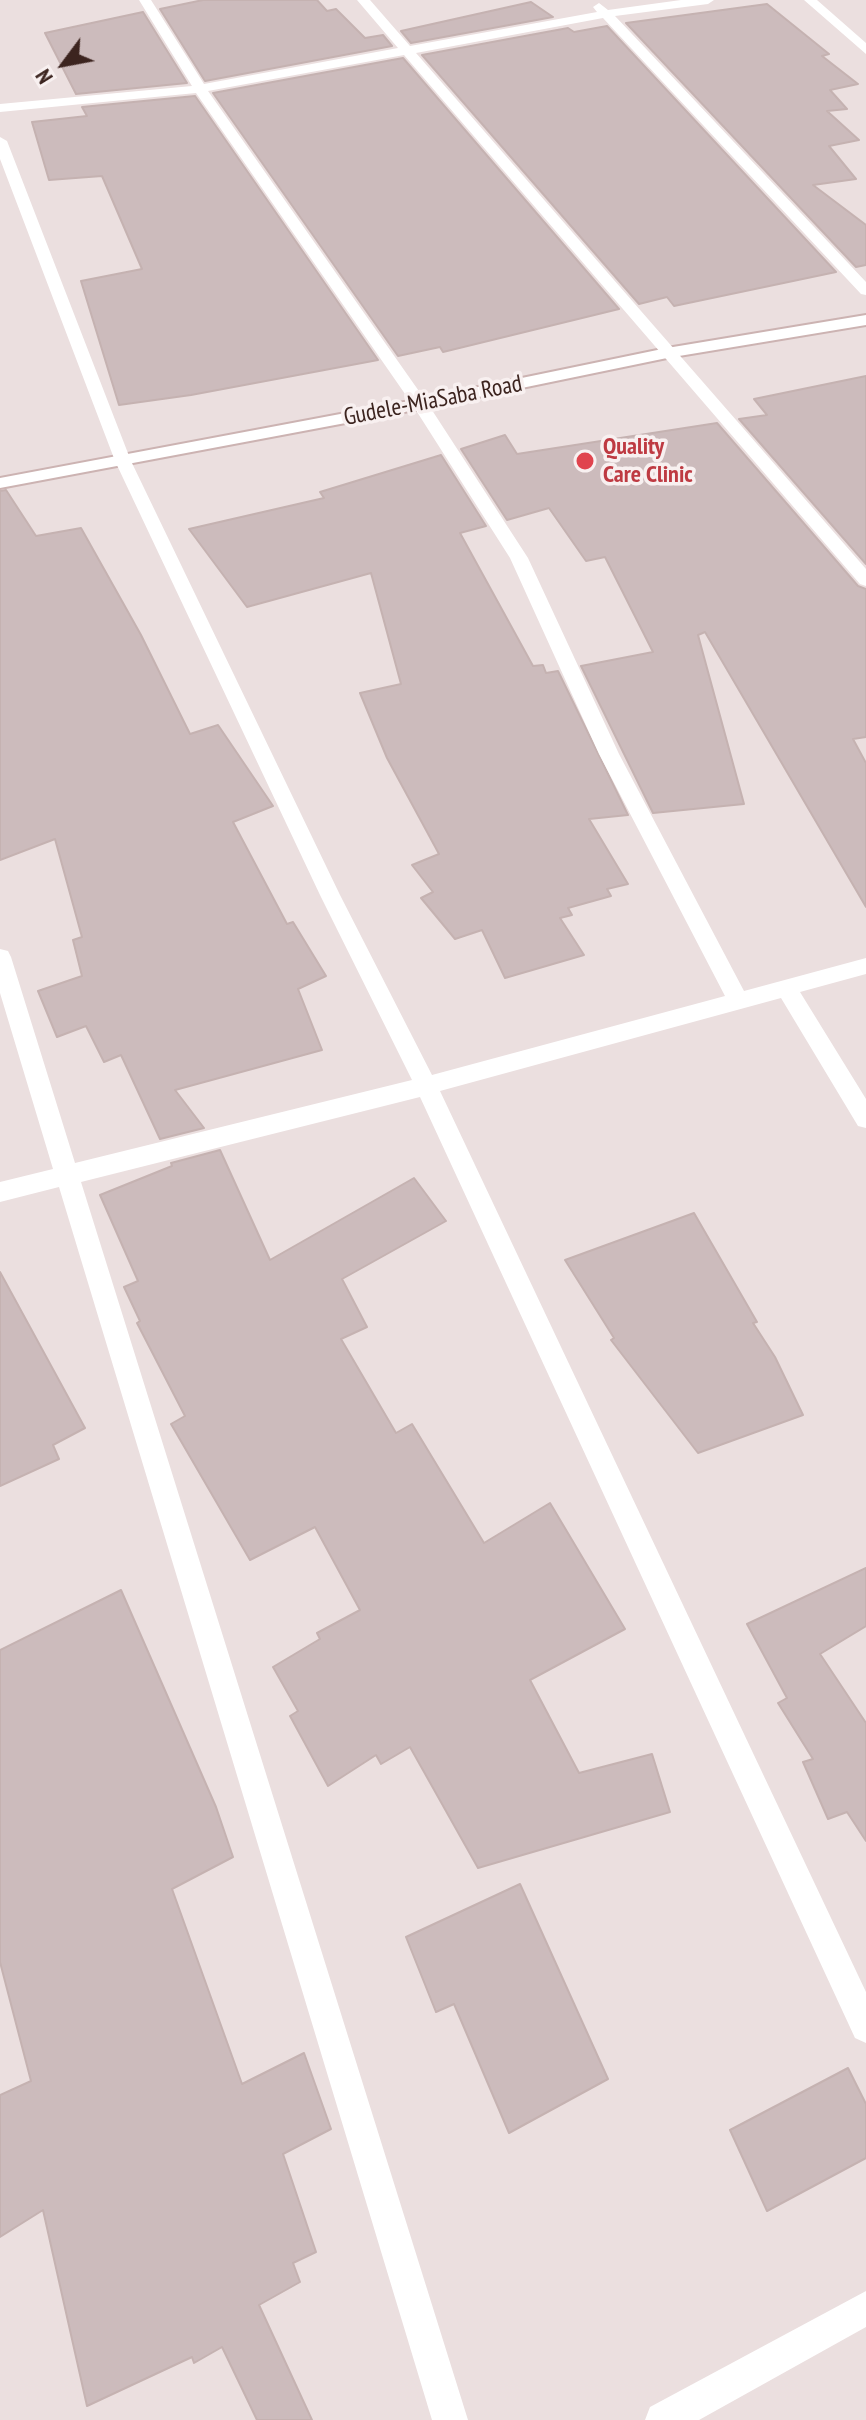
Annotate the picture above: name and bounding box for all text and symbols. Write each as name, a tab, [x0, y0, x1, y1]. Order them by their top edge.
north arrow	[24, 24, 104, 104]
text: N	[29, 64, 59, 89]
street label: Gudele-MiaSaba Road	[341, 370, 525, 432]
place label: Quality Care Clinic	[603, 433, 693, 489]
marker: Quality Care Clinic	[574, 450, 596, 472]

